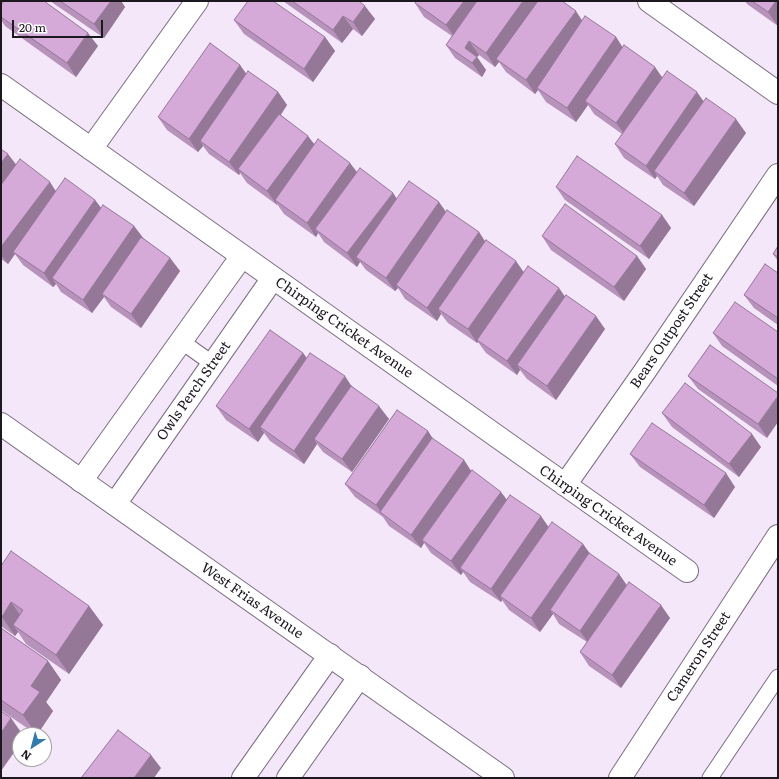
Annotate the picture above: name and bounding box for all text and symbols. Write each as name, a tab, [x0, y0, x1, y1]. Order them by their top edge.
scale bar	[14, 12, 105, 38]
text: 20 m	[19, 18, 46, 36]
street label: Bears Outpost Street	[627, 270, 717, 392]
street label: Chirping Cricket Avenue	[272, 274, 416, 382]
street label: Owls Perch Street	[153, 338, 235, 444]
street label: Chirping Cricket Avenue	[536, 462, 680, 570]
street label: West Frias Avenue	[198, 559, 306, 643]
street label: Cameron Street	[664, 609, 734, 705]
north arrow	[12, 727, 52, 767]
text: N	[17, 747, 34, 765]

